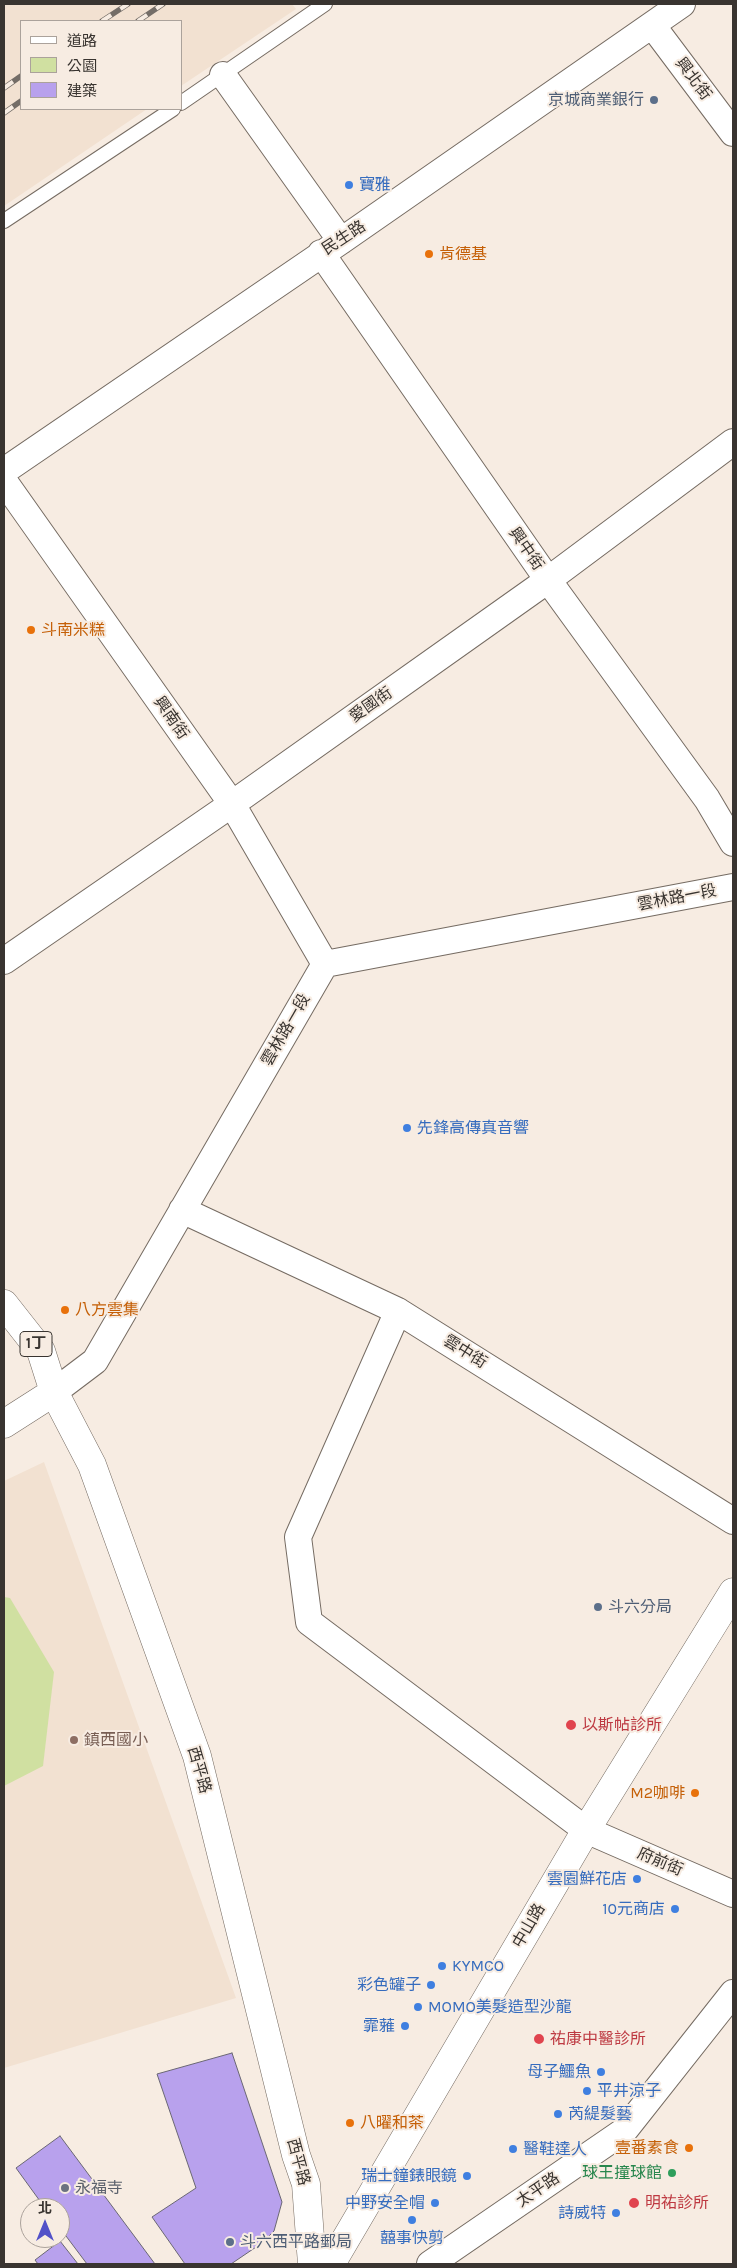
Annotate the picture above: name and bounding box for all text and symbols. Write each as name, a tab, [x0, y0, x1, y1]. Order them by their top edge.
legend	[20, 20, 182, 110]
text: 道路	[67, 32, 97, 50]
street label: 興北街	[671, 54, 715, 104]
text: 公園	[67, 57, 97, 75]
text: 建築	[67, 82, 97, 100]
place label: 京城商業銀行	[548, 90, 644, 110]
marker: 京城商業銀行	[648, 94, 660, 106]
place label: 寶雅	[359, 175, 391, 195]
marker: 寶雅	[343, 179, 355, 191]
street label: 民生路	[319, 217, 369, 259]
place label: 肯德基	[439, 244, 487, 264]
marker: 肯德基	[423, 248, 435, 260]
street label: 興中街	[504, 524, 548, 574]
place label: 斗南米糕	[41, 620, 105, 640]
marker: 斗南米糕	[25, 624, 37, 636]
street label: 愛國街	[346, 683, 396, 727]
street label: 興南街	[149, 693, 193, 743]
street label: 雲林路一段	[636, 881, 718, 915]
street label: 雲林路一段	[258, 991, 314, 1069]
place label: 先鋒高傳真音響	[417, 1118, 529, 1138]
marker: 先鋒高傳真音響	[401, 1122, 413, 1134]
place label: 八方雲集	[75, 1300, 139, 1320]
marker: 八方雲集	[59, 1304, 71, 1316]
street label: 雲中街	[440, 1331, 490, 1373]
road number: 1丁	[20, 1332, 52, 1356]
place label: 斗六分局	[608, 1597, 672, 1617]
marker: 斗六分局	[592, 1601, 604, 1613]
place label: 以斯帖診所	[582, 1715, 662, 1735]
marker: 以斯帖診所	[564, 1718, 578, 1732]
place label: 鎮西國小	[84, 1730, 148, 1750]
marker: 鎮西國小	[68, 1734, 80, 1746]
street label: 西平路	[183, 1744, 215, 1796]
place label: M2咖啡	[630, 1783, 685, 1803]
marker: M2咖啡	[689, 1787, 701, 1799]
street label: 府前街	[634, 1844, 686, 1880]
place label: 雲園鮮花店	[547, 1869, 627, 1889]
marker: 雲園鮮花店	[631, 1873, 643, 1885]
place label: 10元商店	[602, 1899, 665, 1919]
street label: 中山路	[509, 1900, 549, 1952]
marker: 10元商店	[669, 1903, 681, 1915]
place label: KYMCO	[452, 1956, 504, 1976]
marker: KYMCO	[436, 1960, 448, 1972]
place label: 彩色罐子	[357, 1975, 421, 1995]
marker: 彩色罐子	[425, 1979, 437, 1991]
place label: MOMO美髮造型沙龍	[428, 1997, 572, 2017]
marker: MOMO美髮造型沙龍	[412, 2001, 424, 2013]
place label: 霏蕥	[363, 2016, 395, 2036]
marker: 霏蕥	[399, 2020, 411, 2032]
place label: 祐康中醫診所	[550, 2029, 646, 2049]
marker: 祐康中醫診所	[532, 2032, 546, 2046]
place label: 母子鱷魚	[527, 2062, 591, 2082]
marker: 母子鱷魚	[595, 2066, 607, 2078]
place label: 平井涼子	[597, 2081, 661, 2101]
marker: 平井涼子	[581, 2085, 593, 2097]
place label: 芮緹髮藝	[568, 2104, 632, 2124]
marker: 芮緹髮藝	[552, 2108, 564, 2120]
place label: 八曜和茶	[360, 2113, 424, 2133]
marker: 八曜和茶	[344, 2117, 356, 2129]
street label: 西平路	[283, 2136, 313, 2188]
place label: 壹番素食	[615, 2138, 679, 2158]
place label: 醫鞋達人	[523, 2139, 587, 2159]
marker: 壹番素食	[683, 2142, 695, 2154]
marker: 醫鞋達人	[507, 2143, 519, 2155]
place label: 球王撞球館	[582, 2163, 662, 2183]
place label: 瑞士鐘錶眼鏡	[361, 2166, 457, 2186]
marker: 球王撞球館	[666, 2167, 678, 2179]
street label: 太平路	[513, 2169, 563, 2211]
marker: 瑞士鐘錶眼鏡	[461, 2170, 473, 2182]
place label: 永福寺	[75, 2178, 123, 2198]
marker: 永福寺	[59, 2182, 71, 2194]
place label: 中野安全帽	[345, 2193, 425, 2213]
place label: 明祐診所	[645, 2193, 709, 2213]
marker: 明祐診所	[627, 2196, 641, 2210]
marker: 中野安全帽	[429, 2197, 441, 2209]
north arrow	[20, 2198, 70, 2248]
text: 北	[38, 2200, 52, 2217]
place label: 詩威特	[558, 2203, 606, 2223]
marker: 詩威特	[610, 2207, 622, 2219]
marker: 囍事快剪	[406, 2214, 418, 2226]
place label: 囍事快剪	[380, 2228, 444, 2248]
place label: 斗六西平路郵局	[240, 2232, 352, 2252]
marker: 斗六西平路郵局	[224, 2236, 236, 2248]

